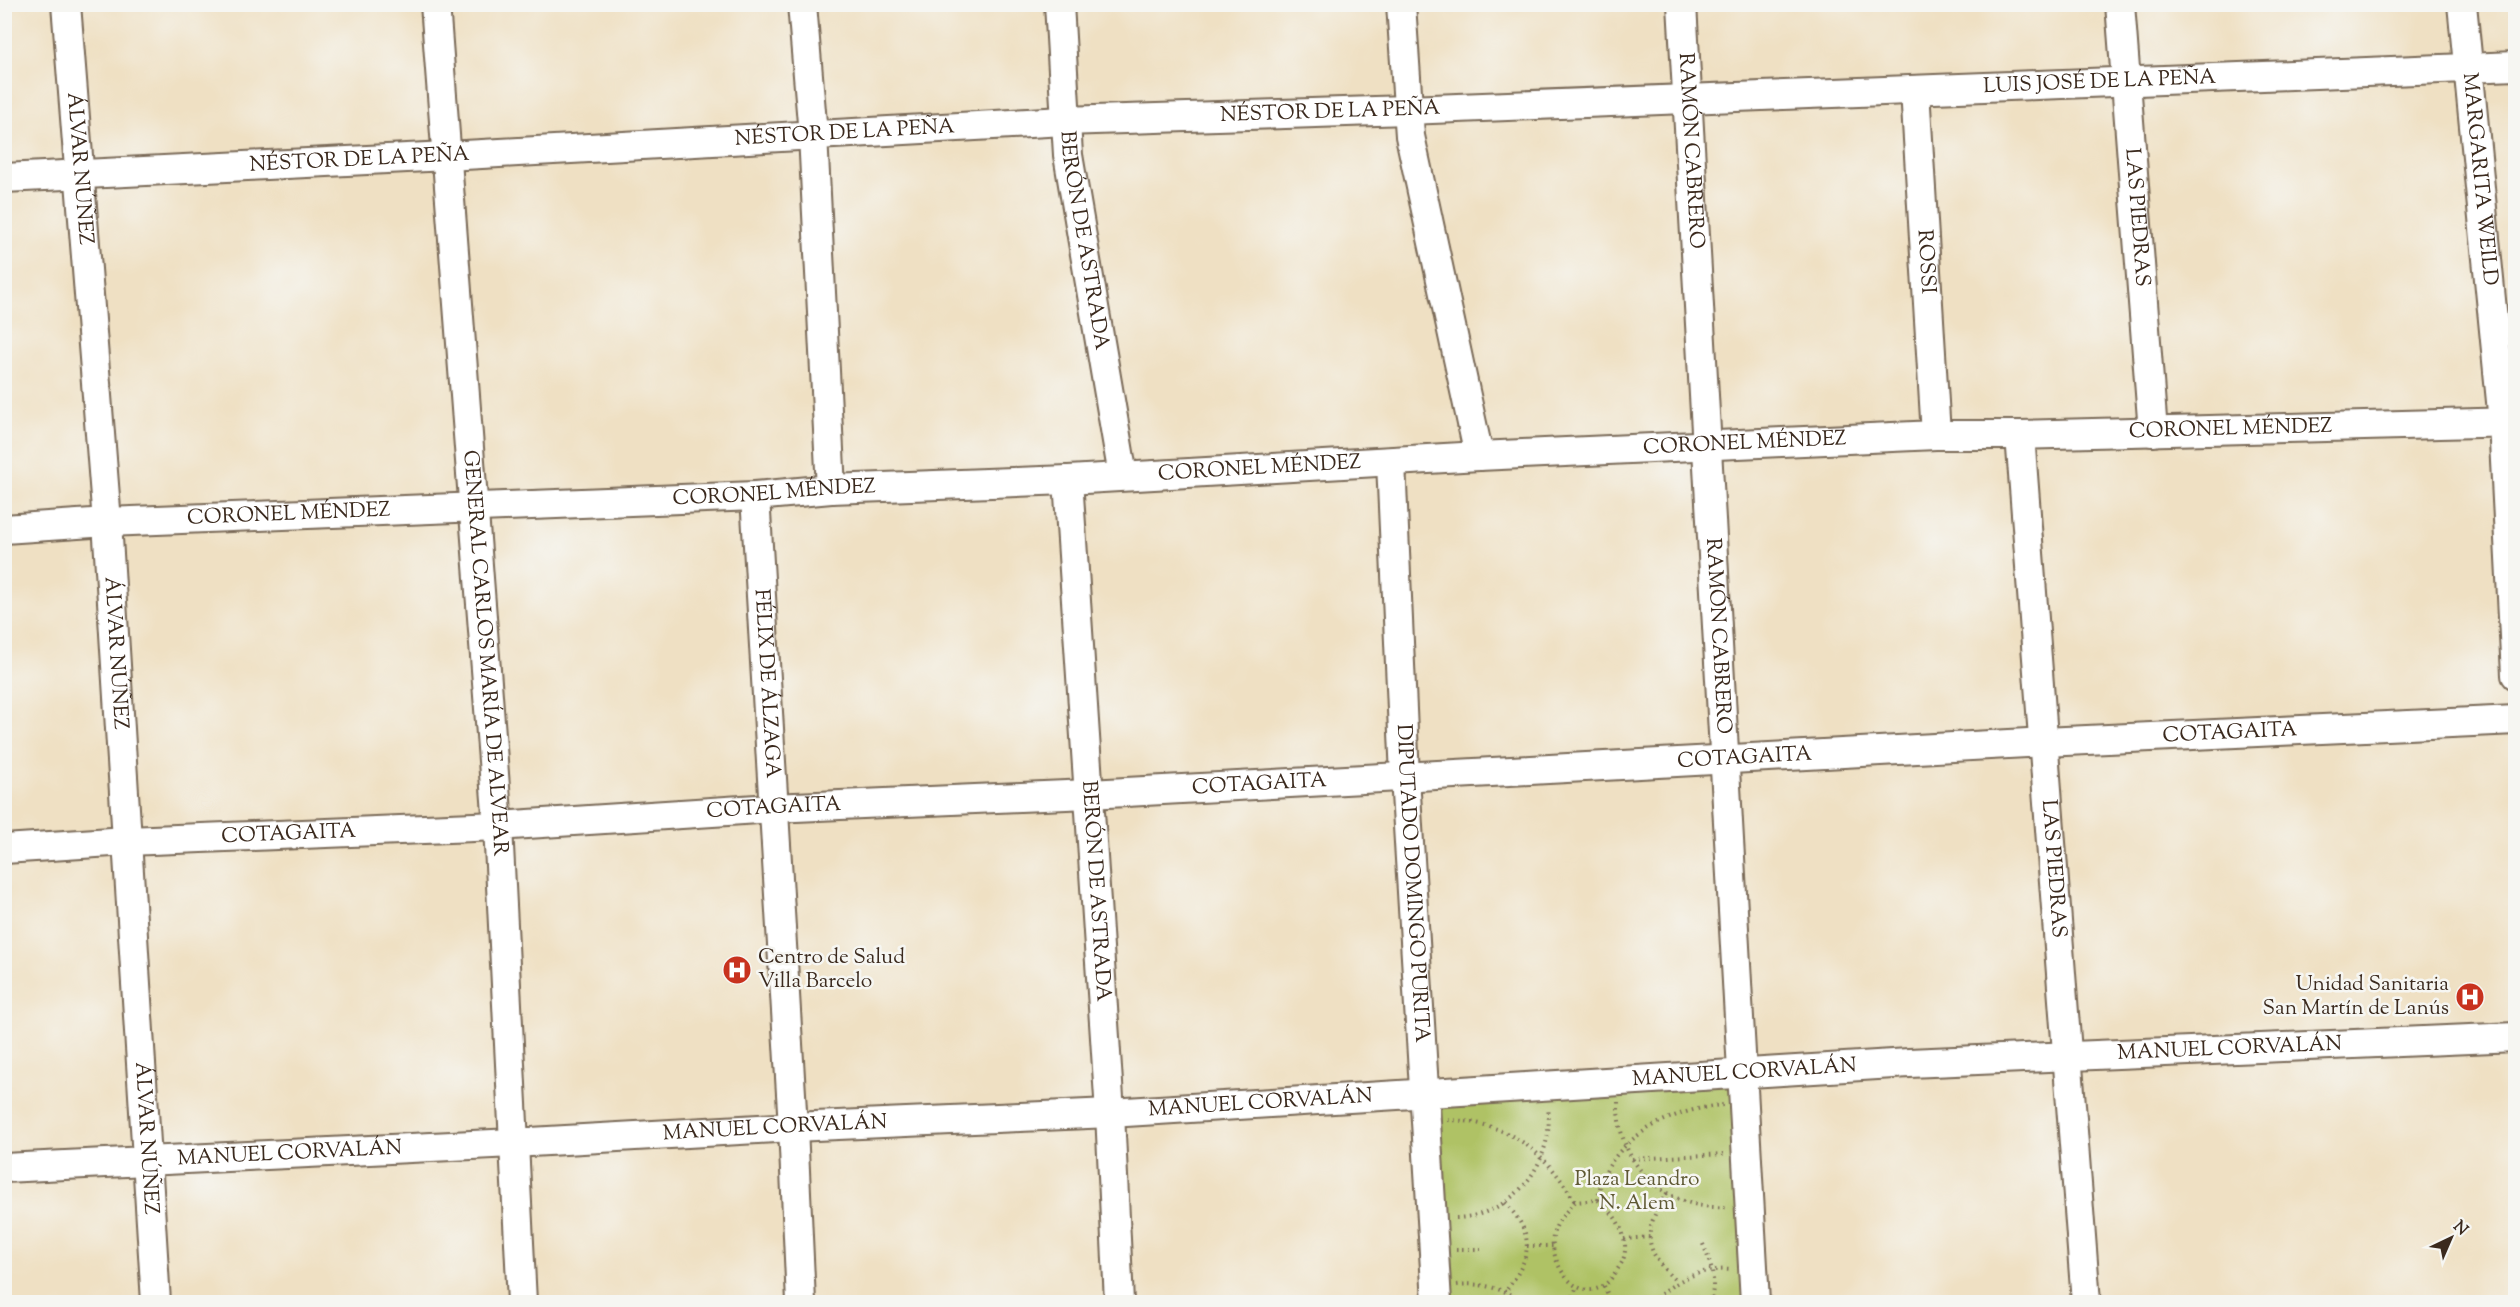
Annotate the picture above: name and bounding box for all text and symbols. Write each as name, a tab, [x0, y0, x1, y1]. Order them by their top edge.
street label: RAMÓN CABRERO	[1670, 52, 1711, 250]
street label: LUIS JOSÉ DE LA PEÑA	[1983, 63, 2217, 102]
street label: MARGARITA WEILD	[2454, 71, 2505, 287]
street label: ÁLVAR NÚÑEZ	[58, 91, 100, 246]
street label: NÉSTOR DE LA PEÑA	[1220, 94, 1441, 131]
street label: NÉSTOR DE LA PEÑA	[734, 112, 956, 155]
street label: BERÓN DE ASTRADA	[1052, 130, 1116, 352]
street label: NÉSTOR DE LA PEÑA	[249, 140, 470, 181]
street label: LAS PIEDRAS	[2116, 147, 2157, 288]
street label: ROSSI	[1909, 229, 1942, 295]
street label: CORONEL MÉNDEZ	[2128, 412, 2333, 447]
street label: CORONEL MÉNDEZ	[1642, 424, 1847, 463]
street label: CORONEL MÉNDEZ	[1157, 448, 1362, 490]
street label: GENERAL CARLOS MARÍA DE ALVEAR	[454, 449, 514, 857]
street label: CORONEL MÉNDEZ	[672, 472, 876, 514]
street label: CORONEL MÉNDEZ	[186, 496, 391, 534]
street label: RAMÓN CABRERO	[1697, 537, 1738, 735]
street label: ÁLVAR NÚÑEZ	[95, 576, 135, 731]
street label: FÉLIX DE ÁLZAGA	[746, 588, 787, 779]
street label: COTAGAITA	[2162, 715, 2298, 751]
street label: DIPUTADO DOMINGO PURITA	[1388, 723, 1436, 1044]
street label: COTAGAITA	[1676, 740, 1813, 777]
street label: COTAGAITA	[1191, 766, 1327, 803]
street label: BERÓN DE ASTRADA	[1073, 779, 1118, 1003]
street label: COTAGAITA	[706, 790, 842, 827]
street label: LAS PIEDRAS	[2033, 798, 2073, 939]
street label: COTAGAITA	[221, 817, 357, 852]
place label: Centro de Salud Villa Barcelo	[758, 943, 905, 997]
hospital icon: Centro de Salud Villa Barcelo	[721, 954, 753, 986]
place label: Unidad Sanitaria San Martín de Lanús	[2263, 970, 2449, 1024]
hospital icon: Unidad Sanitaria San Martín de Lanús	[2454, 981, 2486, 1013]
street label: MANUEL CORVALÁN	[2117, 1029, 2343, 1069]
street label: MANUEL CORVALÁN	[1631, 1051, 1858, 1095]
street label: ÁLVAR NÚÑEZ	[126, 1061, 165, 1216]
street label: MANUEL CORVALÁN	[1147, 1082, 1374, 1126]
street label: MANUEL CORVALÁN	[662, 1108, 888, 1149]
street label: MANUEL CORVALÁN	[177, 1133, 403, 1174]
park label: Plaza Leandro N. Alem	[1575, 1165, 1699, 1219]
north arrow	[2421, 1208, 2481, 1268]
text: N	[2447, 1216, 2472, 1242]

